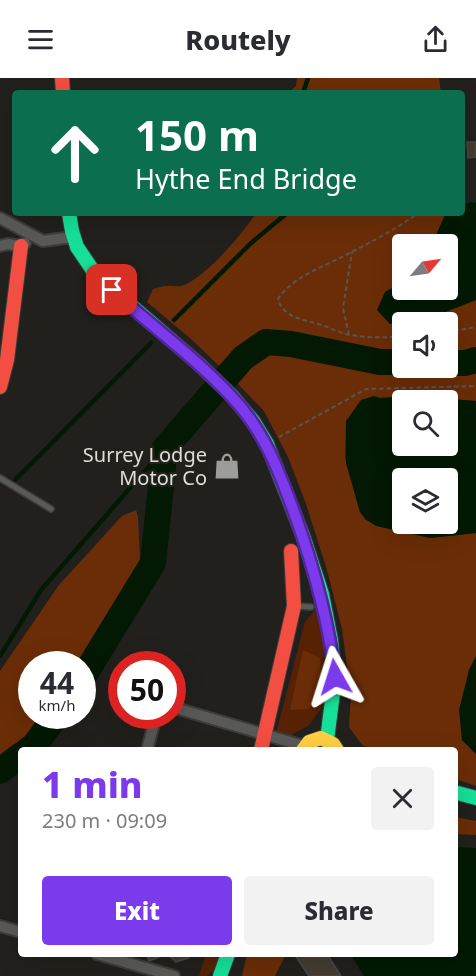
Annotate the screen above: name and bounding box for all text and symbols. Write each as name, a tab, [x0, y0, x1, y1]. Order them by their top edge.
text: Routely	[185, 21, 291, 58]
icon: menu	[24, 23, 57, 56]
icon: share	[419, 23, 452, 56]
text: 150 m	[135, 106, 259, 163]
icon: ahead	[36, 114, 114, 192]
text: Hythe End Bridge	[135, 160, 357, 197]
north arrow	[392, 234, 458, 300]
map controls	[392, 234, 458, 534]
pin	[86, 264, 137, 315]
icon: arrive	[95, 273, 128, 306]
button: sound	[392, 312, 458, 378]
button: search	[392, 390, 458, 456]
place label: Surrey Lodge Motor Co	[83, 441, 207, 491]
shop icon: Surrey Lodge Motor Co	[212, 451, 242, 481]
button: layers	[392, 468, 458, 534]
position arrow	[303, 645, 367, 709]
speed limit sign: 50	[108, 651, 186, 729]
text: 44	[40, 662, 74, 703]
text: km/h	[39, 695, 75, 715]
text: 1 min	[42, 760, 143, 809]
button: close	[371, 767, 434, 830]
text: 230 m · 09:09	[42, 807, 167, 834]
button: Exit	[42, 876, 232, 945]
button: Share	[244, 876, 434, 945]

